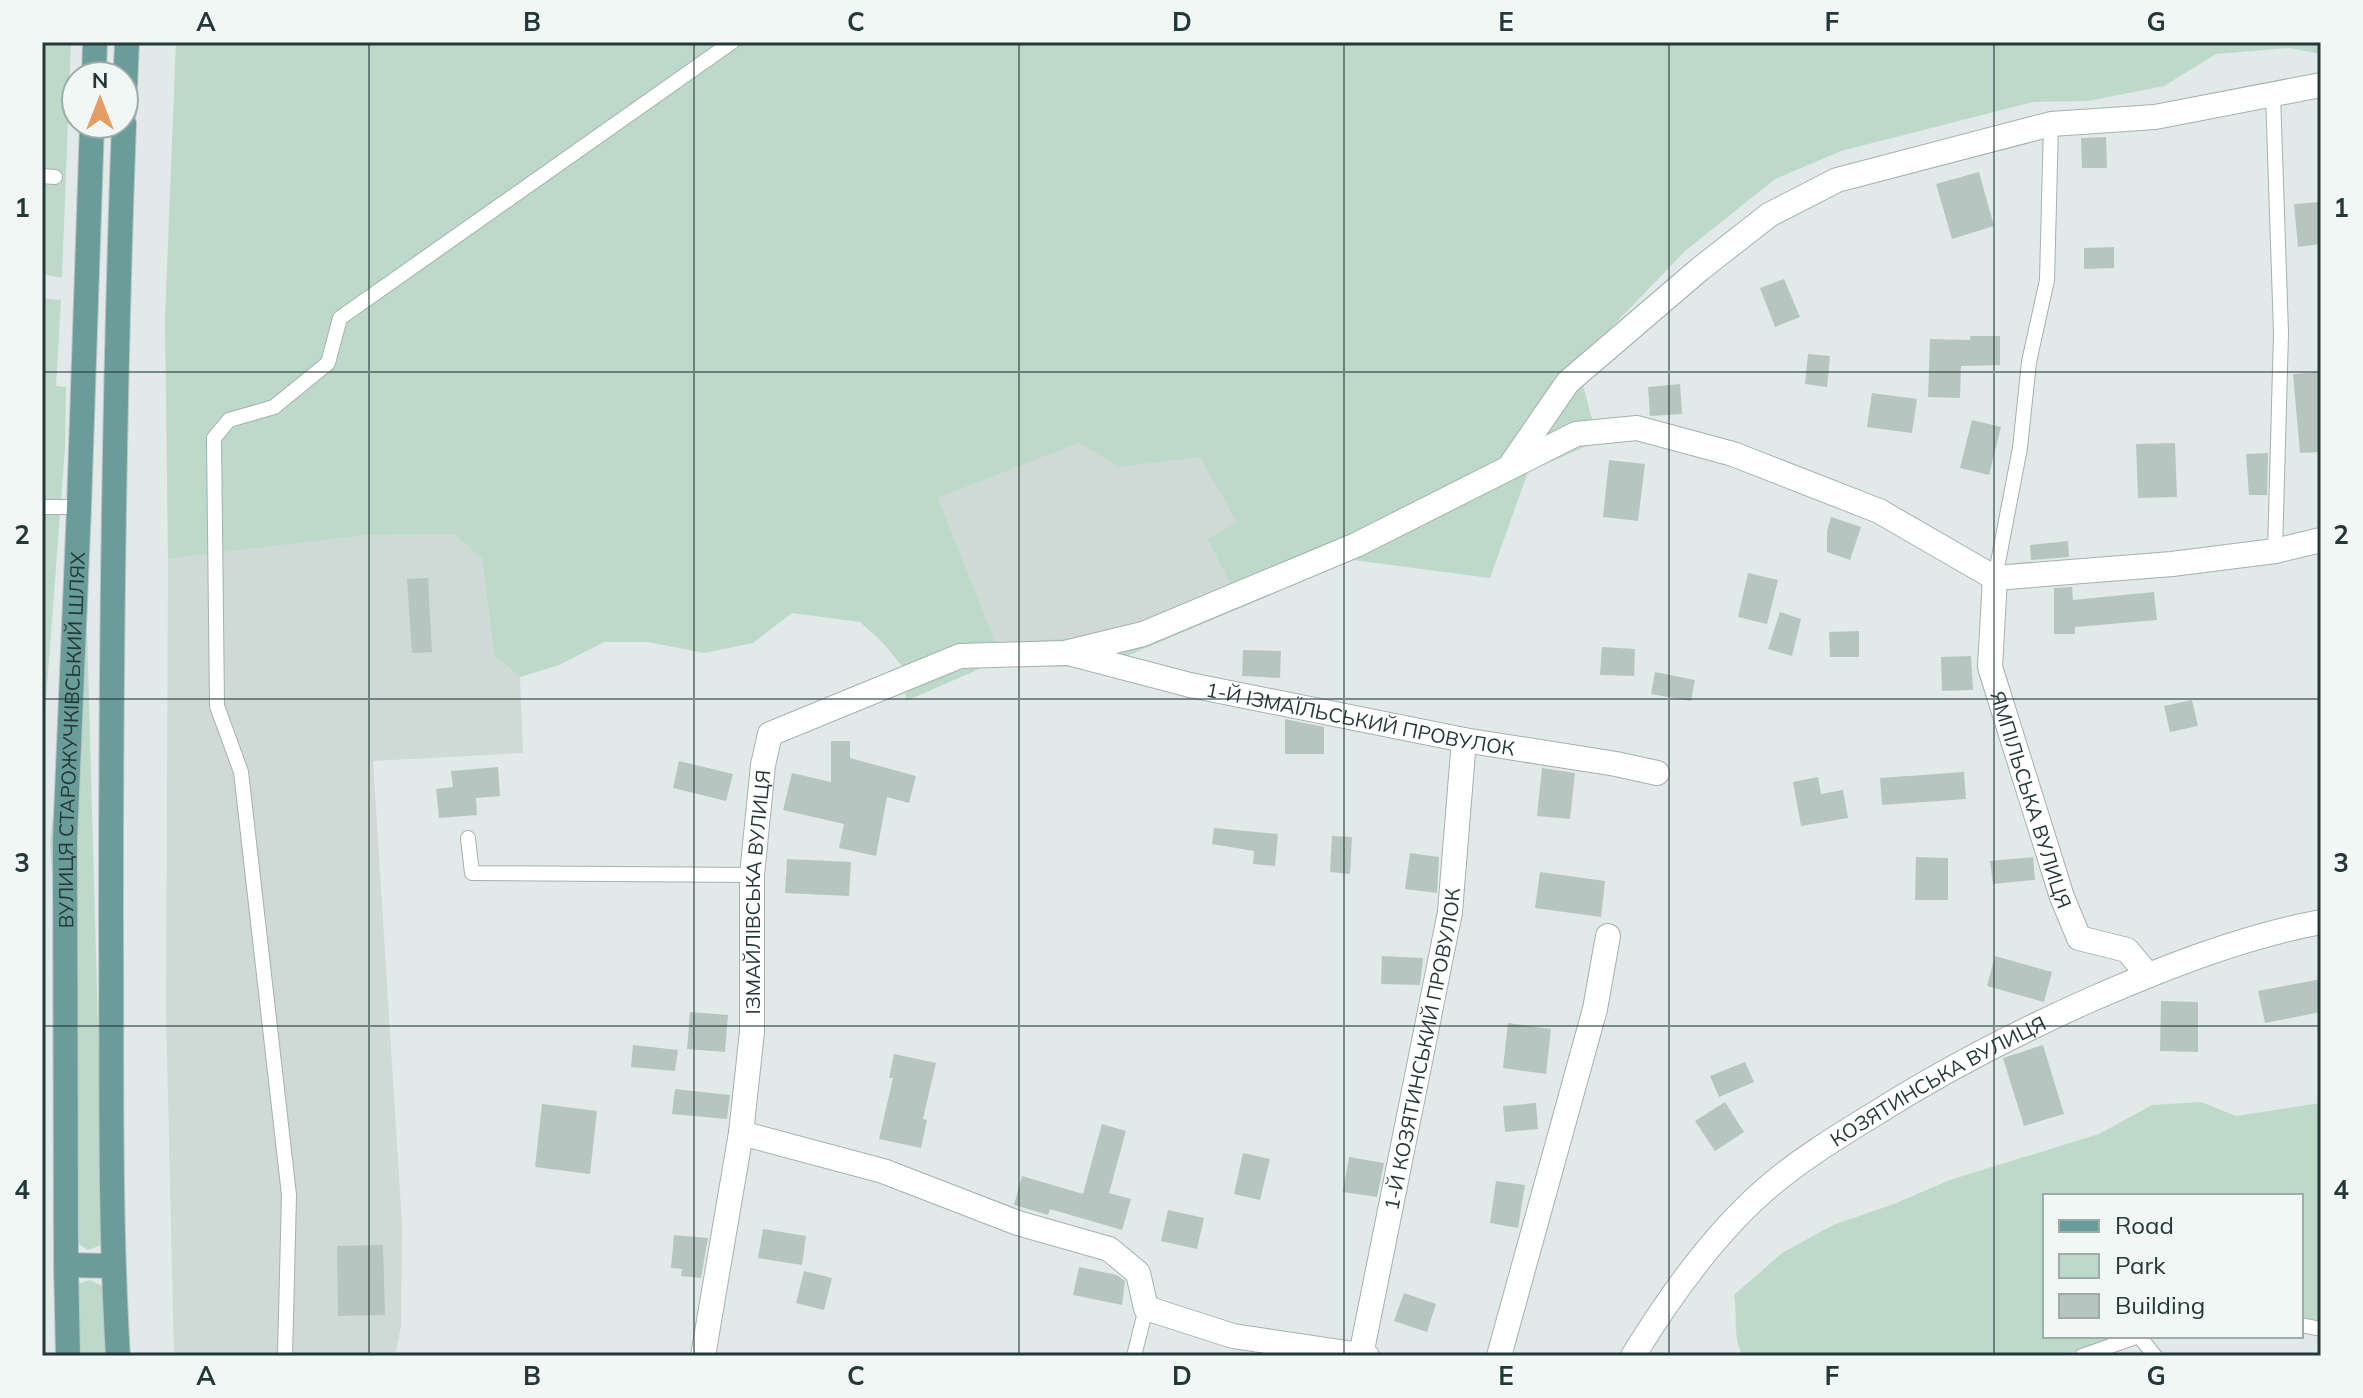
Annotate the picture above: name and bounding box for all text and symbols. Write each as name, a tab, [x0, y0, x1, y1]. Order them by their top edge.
text: A	[196, 5, 216, 38]
text: B	[523, 5, 541, 38]
text: C	[847, 5, 865, 38]
text: D	[1172, 5, 1192, 38]
text: E	[1498, 5, 1514, 38]
text: F	[1825, 5, 1840, 38]
text: G	[2146, 5, 2166, 38]
north arrow	[60, 60, 140, 140]
text: N	[92, 66, 108, 94]
text: 1	[14, 191, 30, 224]
text: 1	[2333, 191, 2349, 224]
text: 2	[14, 518, 30, 551]
text: 2	[2333, 518, 2349, 551]
street label: ВУЛИЦЯ СТАРОЖУЧКІВСЬКИЙ ШЛЯХ	[52, 551, 90, 928]
street label: 1-Й ІЗМАЇЛЬСЬКИЙ ПРОВУЛОК	[1204, 676, 1517, 760]
street label: ЯМПІЛЬСЬКА ВУЛИЦЯ	[1986, 688, 2078, 912]
street label: ІЗМАЙЛІВСЬКА ВУЛИЦЯ	[740, 768, 775, 1015]
text: 3	[14, 846, 30, 879]
text: 3	[2333, 846, 2349, 879]
street label: 1-Й КОЗЯТИНСЬКИЙ ПРОВУЛОК	[1378, 887, 1464, 1212]
street label: КОЗЯТИНСЬКА ВУЛИЦЯ	[1825, 1010, 2050, 1151]
text: 4	[14, 1173, 30, 1206]
text: 4	[2333, 1173, 2349, 1206]
legend	[2043, 1194, 2303, 1338]
text: Road	[2115, 1210, 2174, 1240]
text: Park	[2115, 1250, 2166, 1280]
text: Building	[2115, 1290, 2205, 1320]
text: A	[196, 1359, 216, 1392]
text: B	[523, 1359, 541, 1392]
text: C	[847, 1359, 865, 1392]
text: D	[1172, 1359, 1192, 1392]
text: E	[1498, 1359, 1514, 1392]
text: F	[1825, 1359, 1840, 1392]
text: G	[2146, 1359, 2166, 1392]

